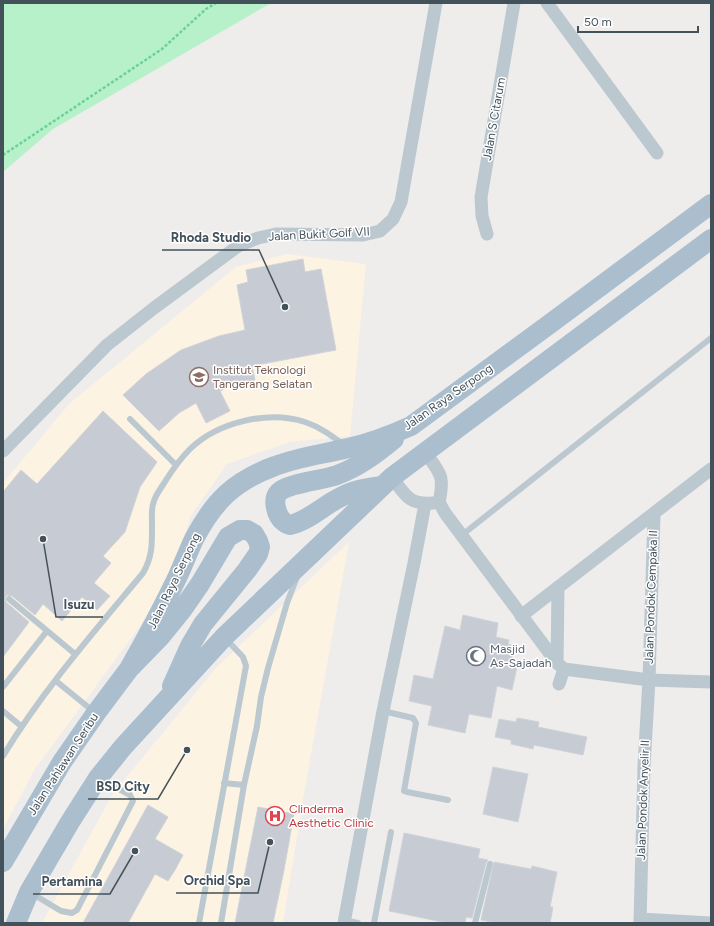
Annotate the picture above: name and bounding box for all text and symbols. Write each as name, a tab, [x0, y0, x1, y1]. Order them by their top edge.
scale bar	[578, 8, 698, 34]
text: 50 m	[584, 15, 612, 29]
street label: Jalan S Citarum	[480, 76, 508, 162]
street label: Jalan Bukit Golf VII	[268, 224, 370, 244]
callout: Rhoda Studio	[162, 225, 259, 250]
text: Rhoda Studio	[171, 230, 252, 245]
street label: Jalan Raya Serpong	[401, 361, 495, 433]
place label: Institut Teknologi Tangerang Selatan	[213, 363, 312, 391]
school or university icon: Institut Teknologi Tangerang Selatan	[188, 366, 210, 388]
street label: Jalan Pondok Cempaka II	[642, 530, 660, 664]
street label: Jalan Raya Serpong	[145, 531, 203, 631]
callout: Isuzu	[56, 592, 103, 617]
text: Isuzu	[64, 597, 94, 612]
place label: Masjid As-Sajadah	[490, 642, 552, 670]
mosque icon: Masjid As-Sajadah	[465, 645, 487, 667]
street label: Jalan Pahlawan Seribu	[25, 710, 101, 818]
street label: Jalan Pondok Anyelir II	[634, 740, 652, 860]
callout: BSD City	[88, 774, 158, 799]
text: BSD City	[96, 779, 150, 794]
place label: Clinderma Aesthetic Clinic	[289, 802, 374, 830]
hospital icon: Clinderma Aesthetic Clinic	[264, 805, 286, 827]
callout: Orchid Spa	[176, 868, 258, 893]
callout: Pertamina	[33, 869, 110, 894]
text: Orchid Spa	[184, 873, 250, 888]
text: Pertamina	[42, 874, 103, 889]

